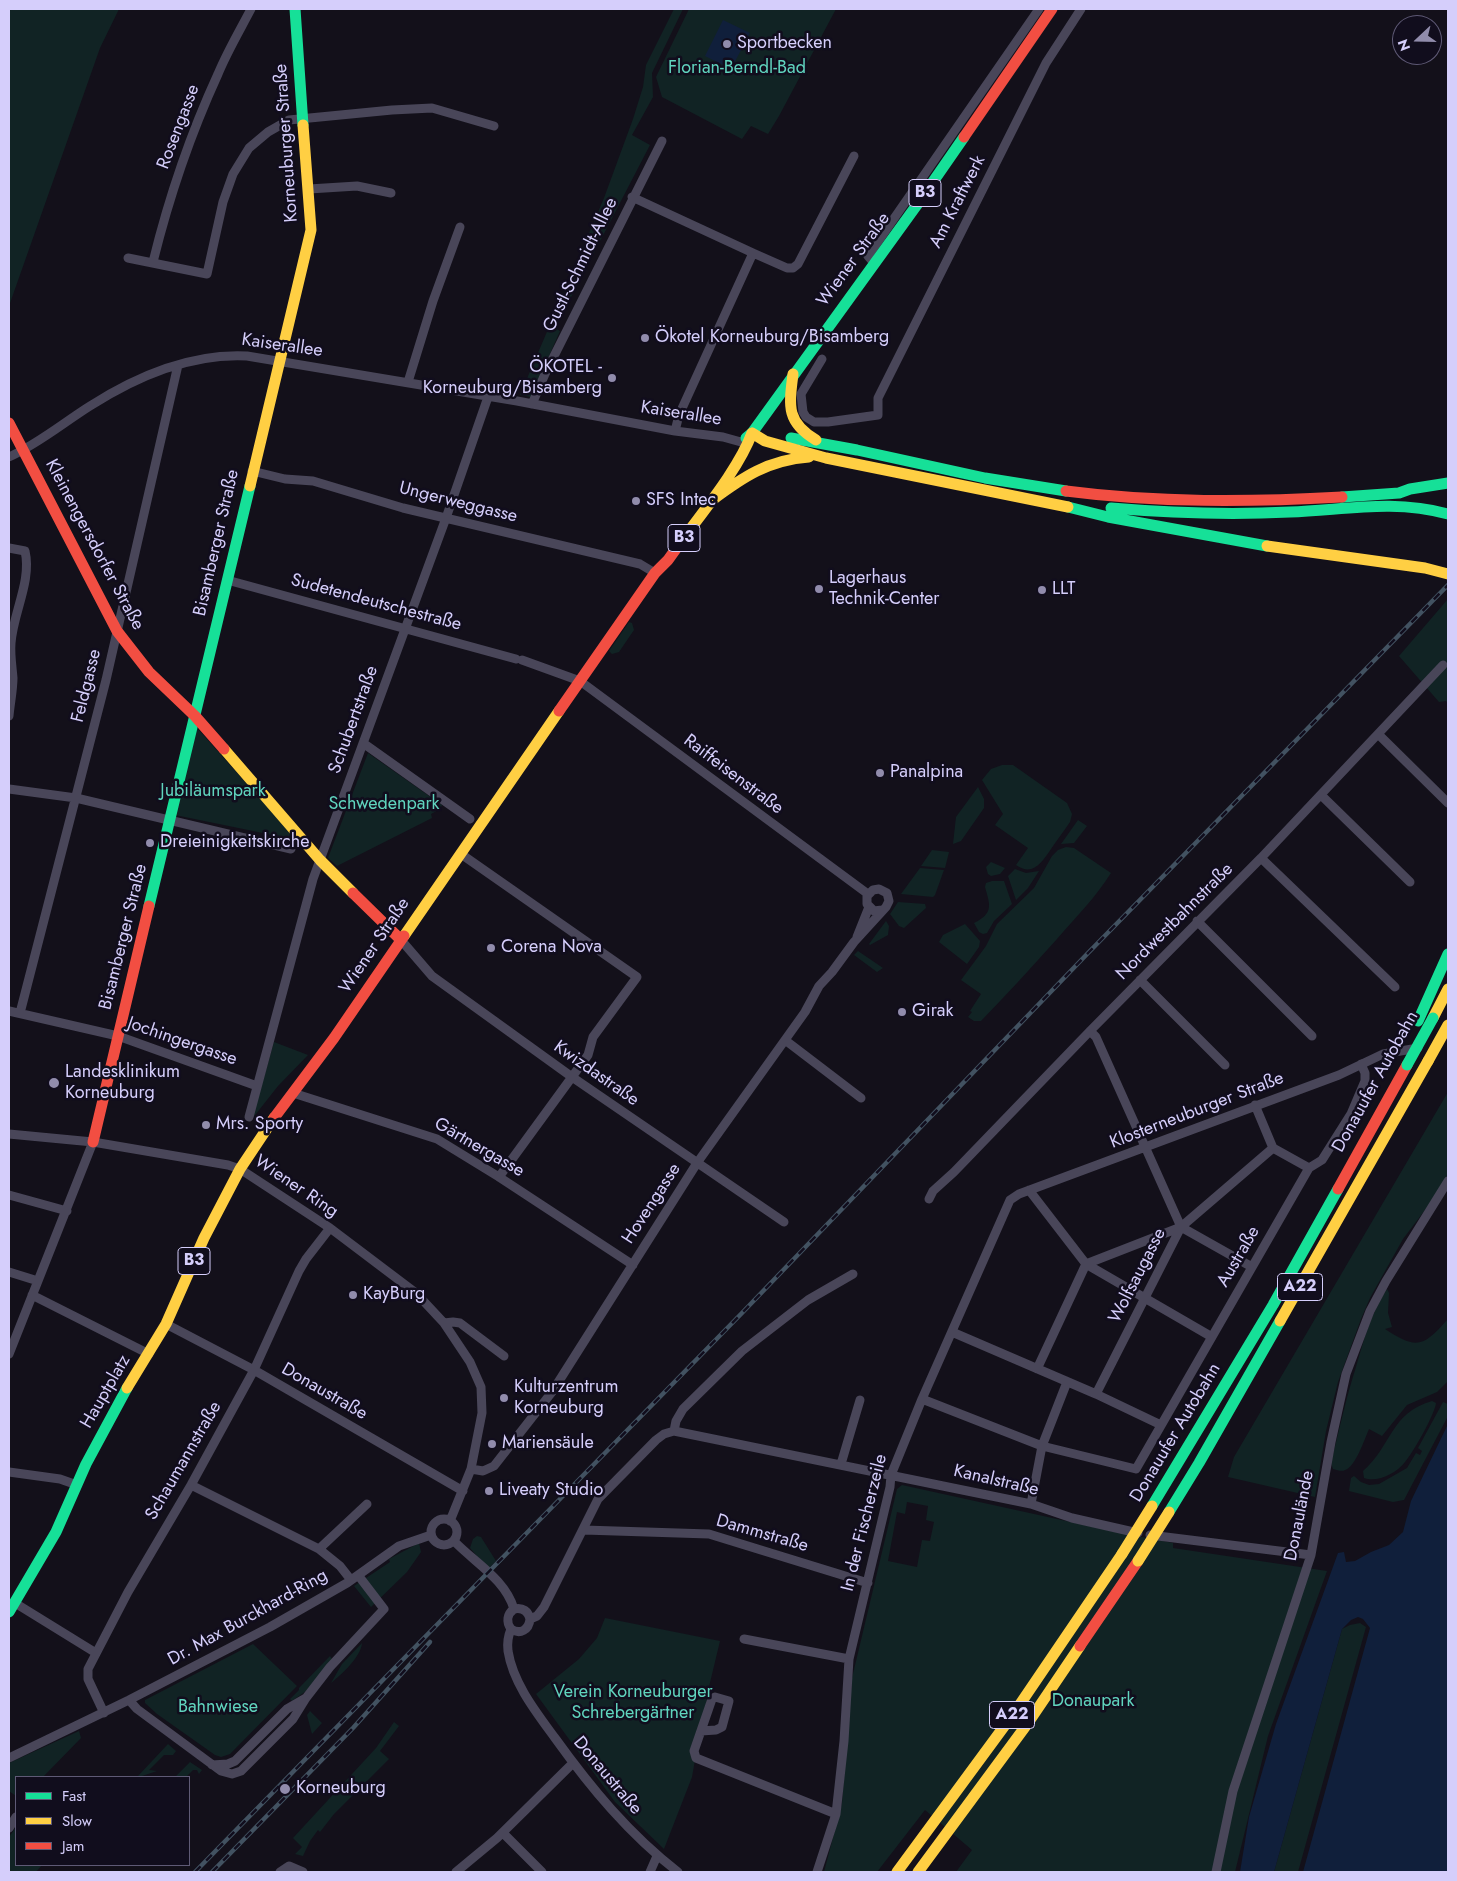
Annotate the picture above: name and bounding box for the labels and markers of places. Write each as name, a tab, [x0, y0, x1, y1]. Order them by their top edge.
place label: Sportbecken	[737, 33, 832, 55]
marker: Sportbecken	[721, 38, 733, 50]
place label: Ökotel Korneuburg/Bisamberg	[655, 327, 889, 349]
marker: Ökotel Korneuburg/Bisamberg	[639, 332, 651, 344]
place label: ÖKOTEL - Korneuburg/Bisamberg	[423, 357, 602, 399]
marker: ÖKOTEL - Korneuburg/Bisamberg	[606, 372, 618, 384]
place label: SFS Intec	[646, 490, 716, 512]
marker: SFS Intec	[630, 495, 642, 507]
place label: Lagerhaus Technik-Center	[829, 568, 940, 610]
place label: LLT	[1052, 579, 1075, 601]
marker: Lagerhaus Technik-Center	[813, 583, 825, 595]
marker: LLT	[1036, 584, 1048, 596]
place label: Panalpina	[890, 762, 963, 784]
marker: Panalpina	[874, 767, 886, 779]
place label: Dreieinigkeitskirche	[160, 832, 309, 854]
marker: Dreieinigkeitskirche	[144, 837, 156, 849]
place label: Corena Nova	[501, 937, 602, 959]
marker: Corena Nova	[485, 942, 497, 954]
place label: Girak	[912, 1001, 953, 1023]
marker: Girak	[896, 1006, 908, 1018]
place label: Landesklinikum Korneuburg	[65, 1062, 180, 1104]
marker: Landesklinikum Korneuburg	[47, 1076, 61, 1090]
place label: Mrs. Sporty	[216, 1114, 303, 1136]
marker: Mrs. Sporty	[200, 1119, 212, 1131]
place label: KayBurg	[363, 1284, 425, 1306]
marker: KayBurg	[347, 1289, 359, 1301]
place label: Kulturzentrum Korneuburg	[514, 1377, 618, 1420]
marker: Kulturzentrum Korneuburg	[498, 1392, 510, 1404]
place label: Mariensäule	[502, 1433, 594, 1455]
marker: Mariensäule	[486, 1438, 498, 1450]
place label: Liveaty Studio	[499, 1480, 603, 1502]
marker: Liveaty Studio	[483, 1485, 495, 1497]
place label: Korneuburg	[296, 1778, 386, 1800]
marker: Korneuburg	[278, 1782, 292, 1796]

